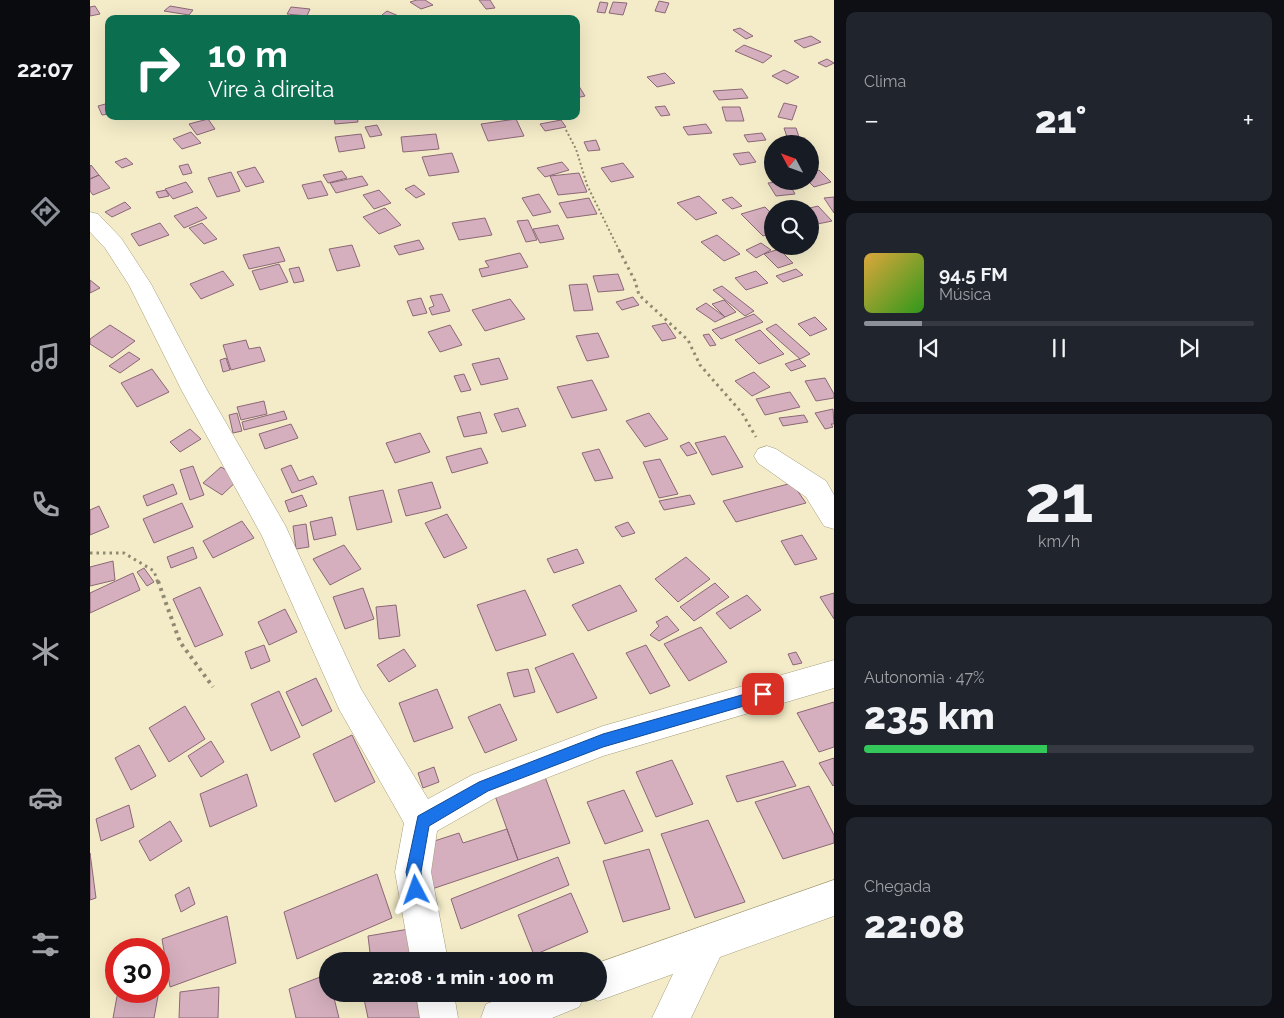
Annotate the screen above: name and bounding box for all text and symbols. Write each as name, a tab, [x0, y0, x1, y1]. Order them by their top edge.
text: 10 m	[208, 34, 288, 75]
icon: right	[125, 35, 190, 100]
text: 22:07	[17, 56, 73, 82]
text: Clima	[864, 72, 906, 91]
text: Vire à direita	[208, 76, 334, 102]
text: 21°	[1035, 97, 1087, 142]
text: −	[864, 104, 879, 137]
text: +	[1242, 104, 1254, 137]
north arrow	[764, 135, 819, 190]
map controls	[764, 135, 819, 255]
icon: directions	[28, 194, 63, 229]
button: search	[764, 200, 819, 255]
text: 94.5 FM	[939, 263, 1008, 285]
text: Música	[939, 285, 991, 304]
icon: previous	[915, 334, 943, 362]
icon: pause	[1045, 334, 1073, 362]
icon: next	[1175, 334, 1203, 362]
icon: music	[28, 340, 63, 375]
text: 21	[1025, 461, 1093, 537]
icon: phone	[28, 487, 63, 522]
text: km/h	[1038, 532, 1080, 551]
icon: climate	[28, 634, 63, 669]
text: Autonomia · 47%	[864, 668, 984, 687]
pin	[742, 673, 784, 715]
icon: arrive	[749, 680, 777, 708]
text: 235 km	[864, 693, 995, 738]
icon: car	[28, 780, 63, 815]
position arrow	[389, 863, 441, 915]
text: Chegada	[864, 877, 931, 896]
text: 22:08	[864, 902, 965, 947]
icon: filters	[28, 927, 63, 962]
speed limit sign: 30	[105, 938, 170, 1003]
text: 22:08 · 1 min · 100 m	[372, 966, 554, 988]

